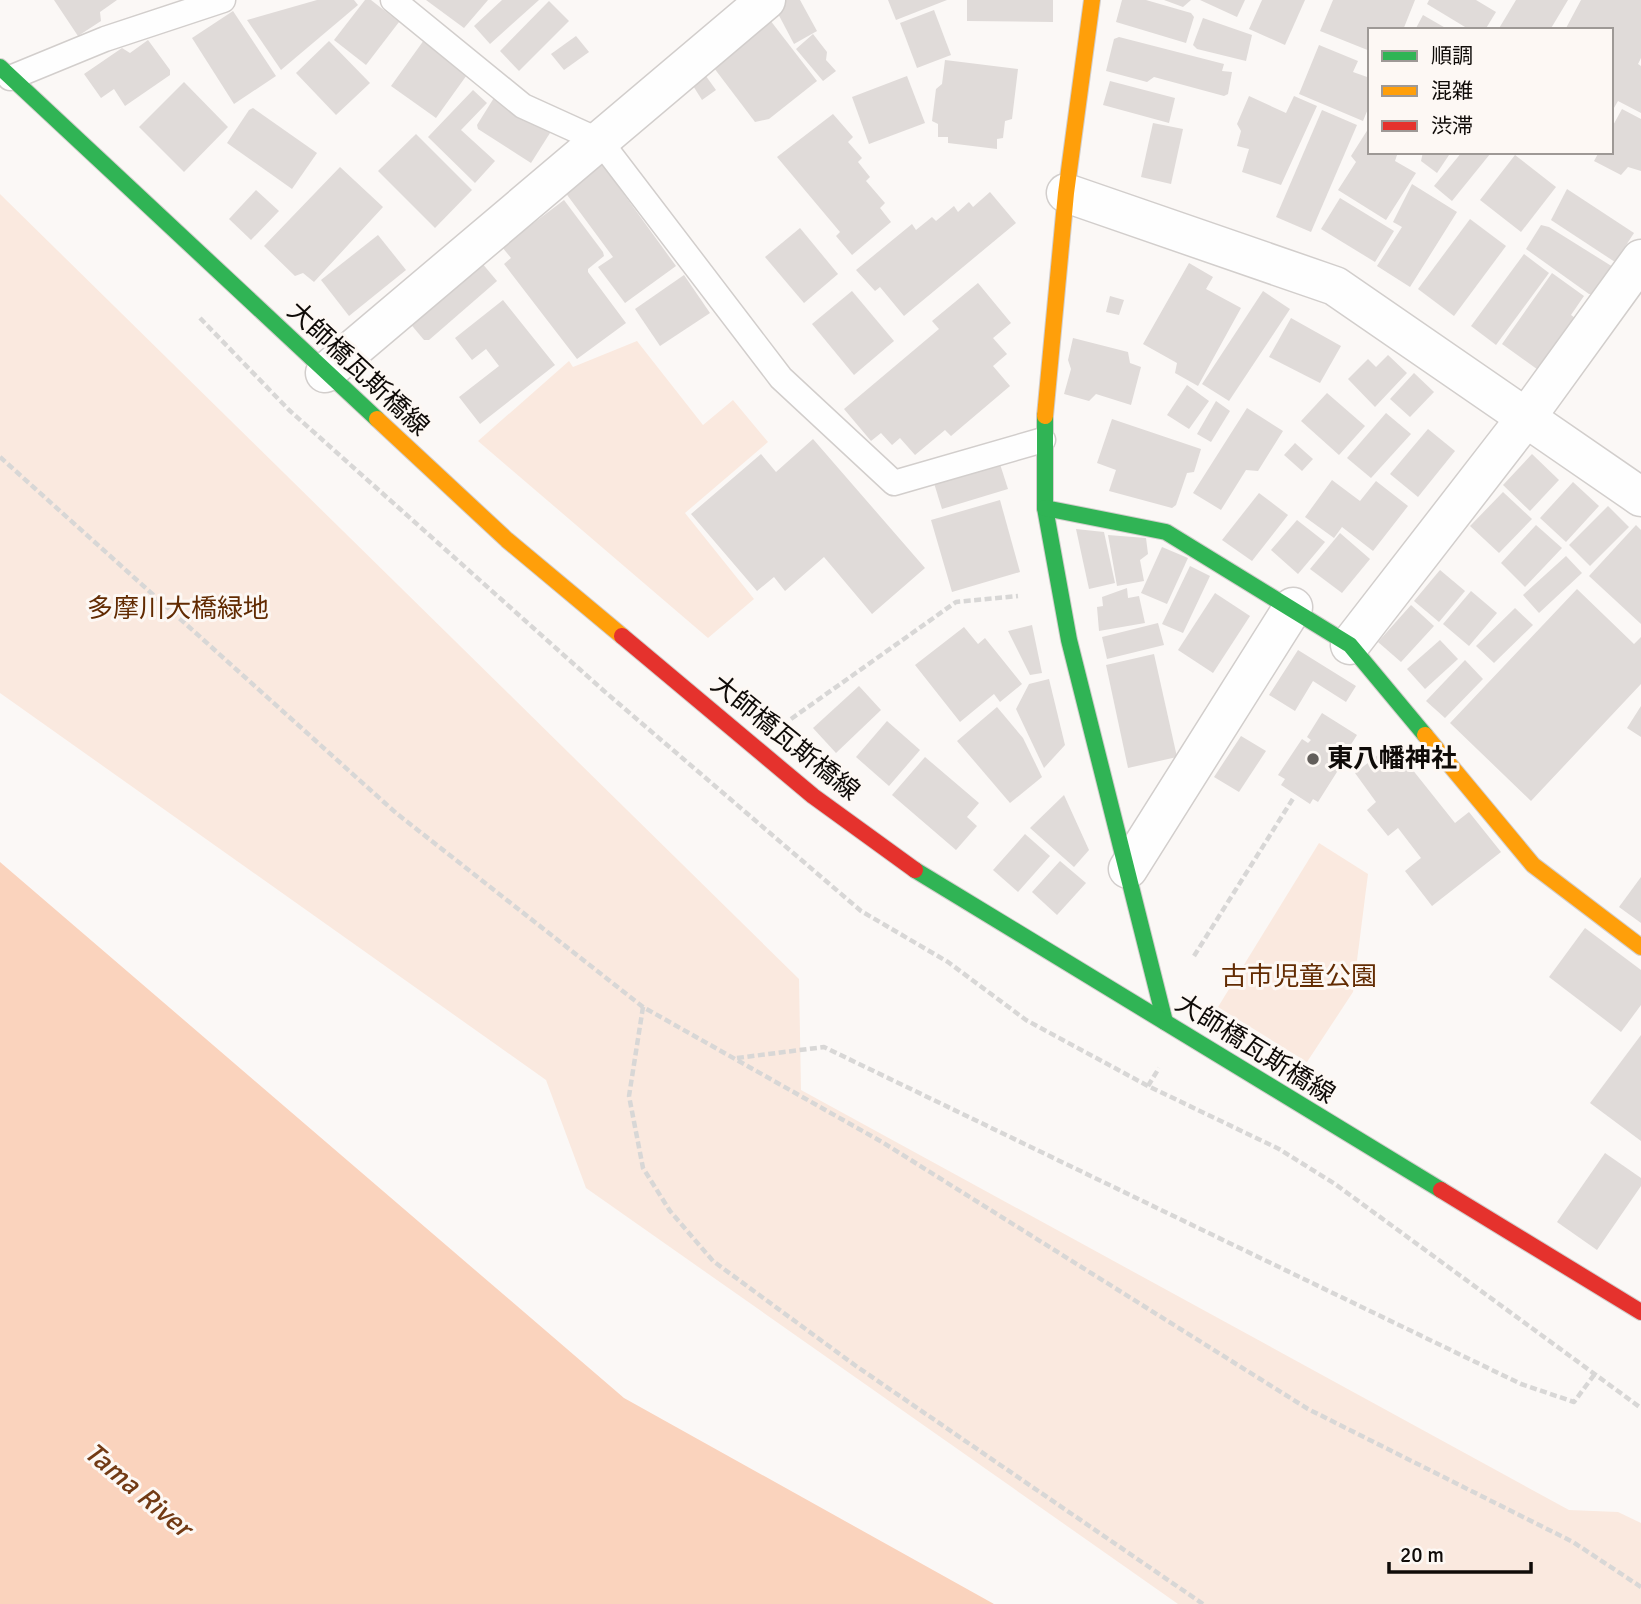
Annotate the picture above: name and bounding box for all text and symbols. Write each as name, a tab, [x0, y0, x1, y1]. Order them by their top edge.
legend	[1368, 28, 1613, 154]
text: 順調	[1431, 43, 1473, 69]
text: 混雑	[1431, 78, 1473, 104]
text: 渋滞	[1431, 113, 1473, 139]
street label: 大師橋瓦斯橋線	[281, 295, 435, 443]
park label: 多摩川大橋緑地	[87, 593, 269, 625]
street label: 大師橋瓦斯橋線	[704, 668, 866, 808]
place label: 東八幡神社	[1327, 743, 1457, 775]
marker: 東八幡神社	[1305, 751, 1321, 767]
park label: 古市児童公園	[1221, 961, 1377, 993]
street label: 大師橋瓦斯橋線	[1169, 987, 1341, 1111]
water label: Tama River	[78, 1435, 201, 1547]
scale bar	[1389, 1530, 1531, 1574]
text: 20 m	[1400, 1542, 1444, 1568]

